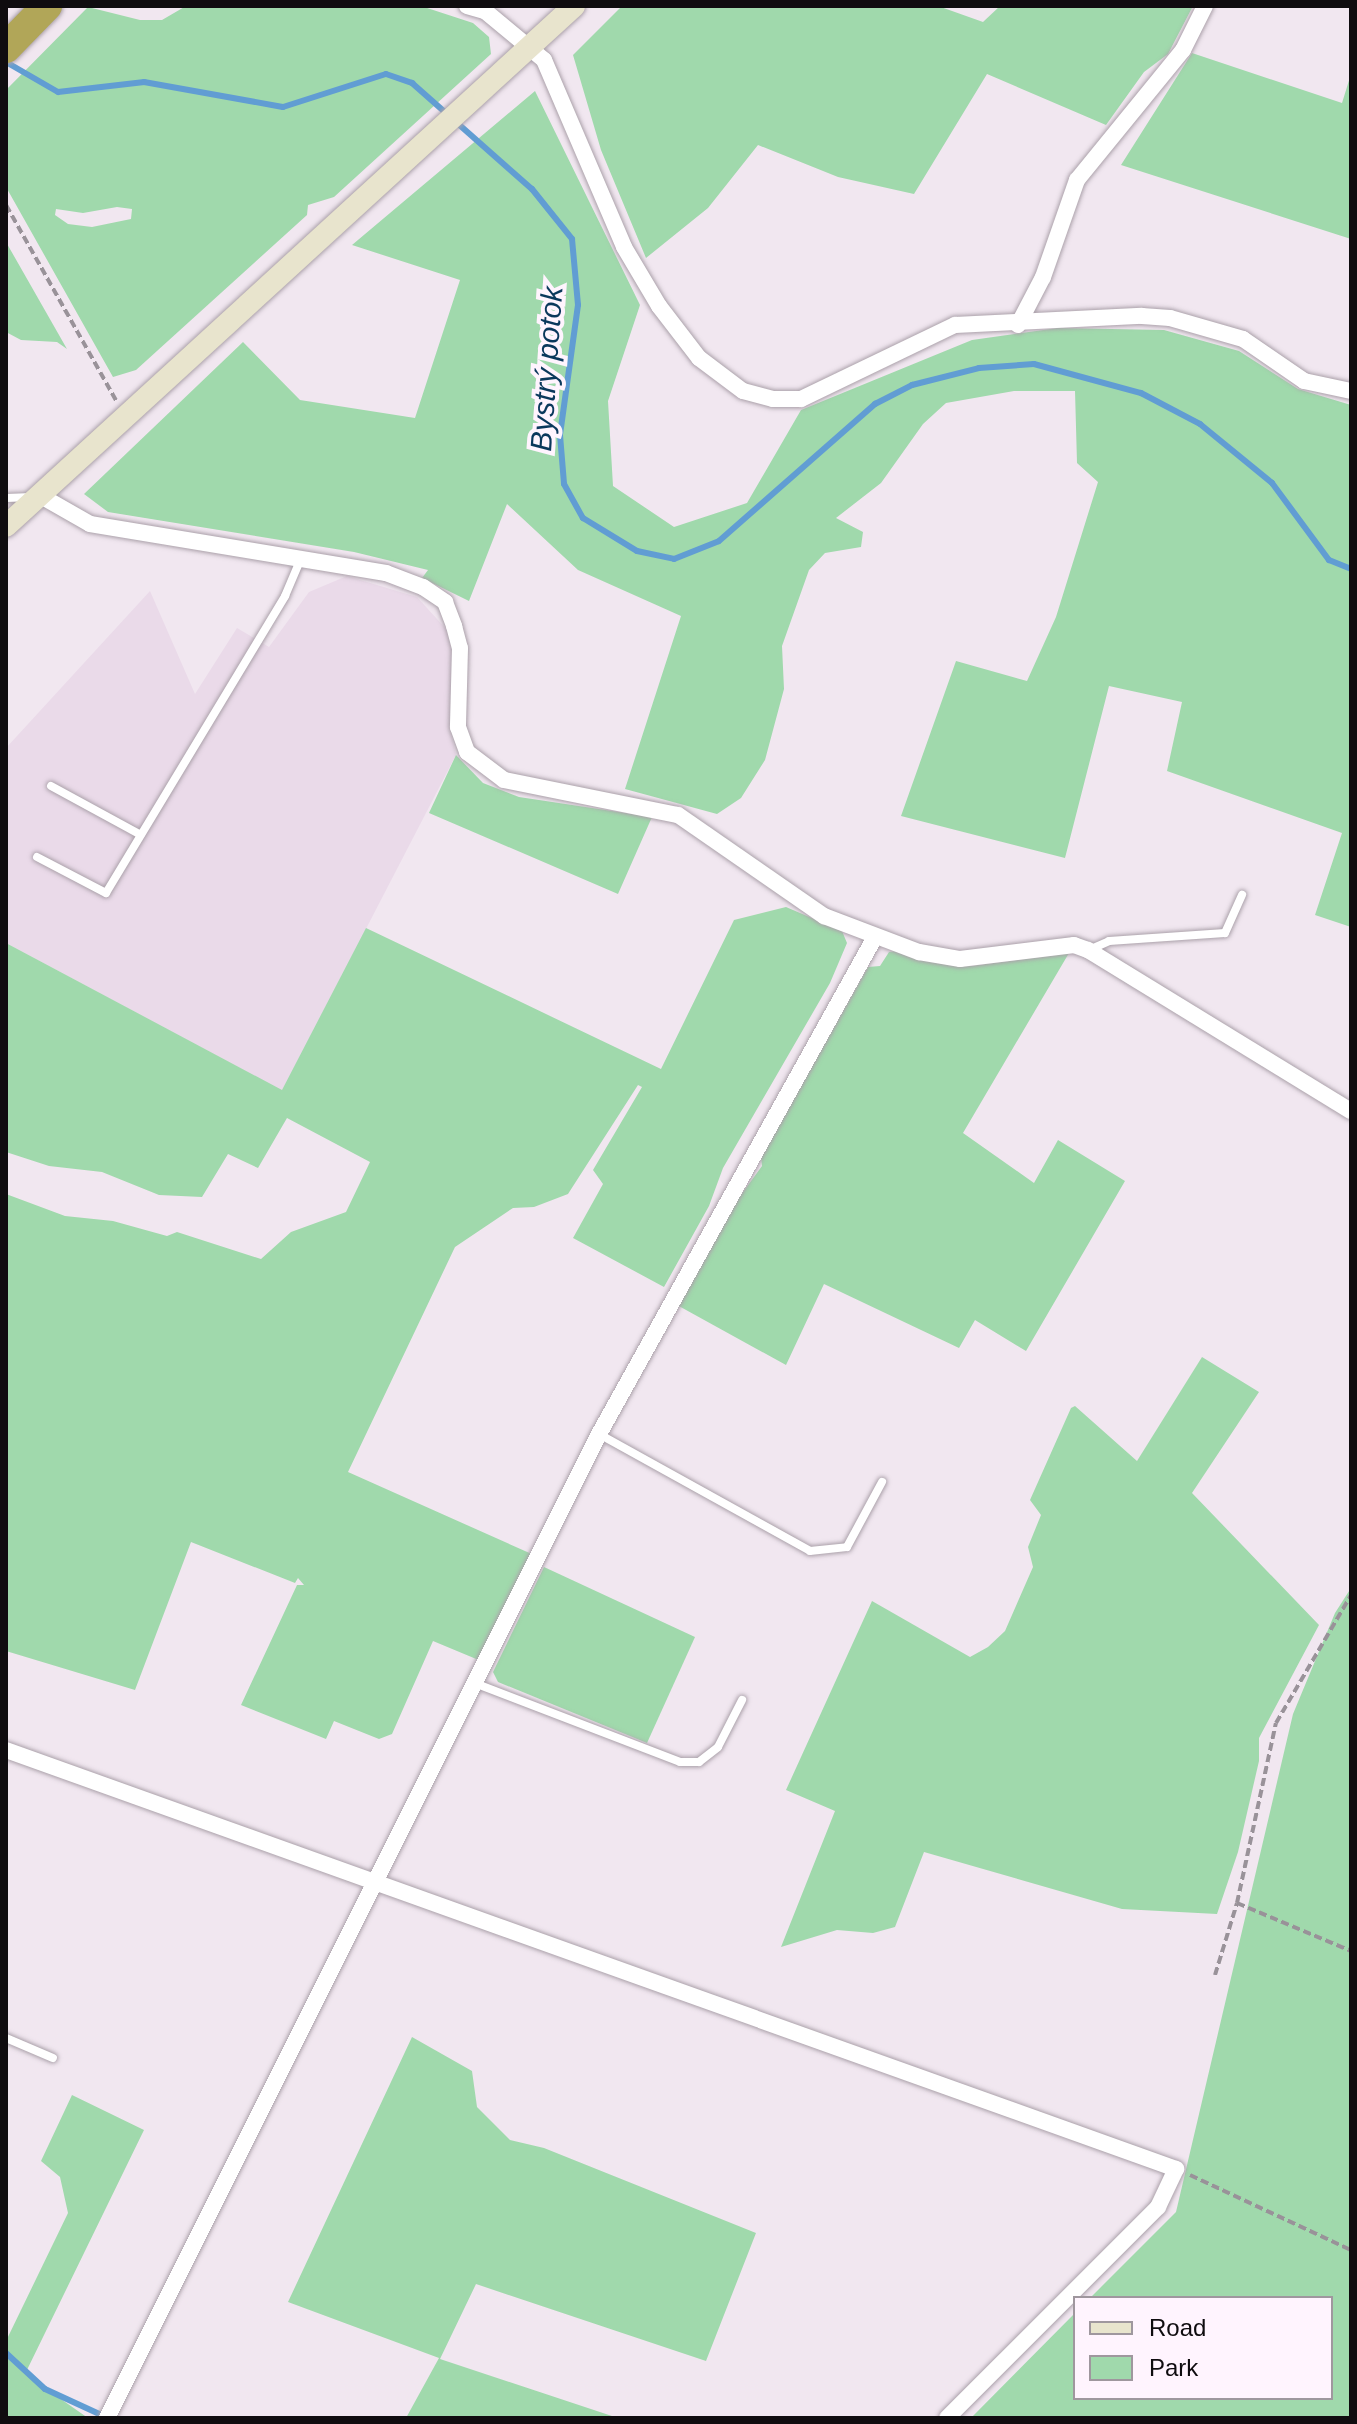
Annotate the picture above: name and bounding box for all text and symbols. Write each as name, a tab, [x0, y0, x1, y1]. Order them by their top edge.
water label: Bystrý potok	[523, 285, 571, 453]
legend	[1073, 2296, 1333, 2400]
text: Road	[1149, 2314, 1206, 2341]
text: Park	[1149, 2354, 1198, 2381]

